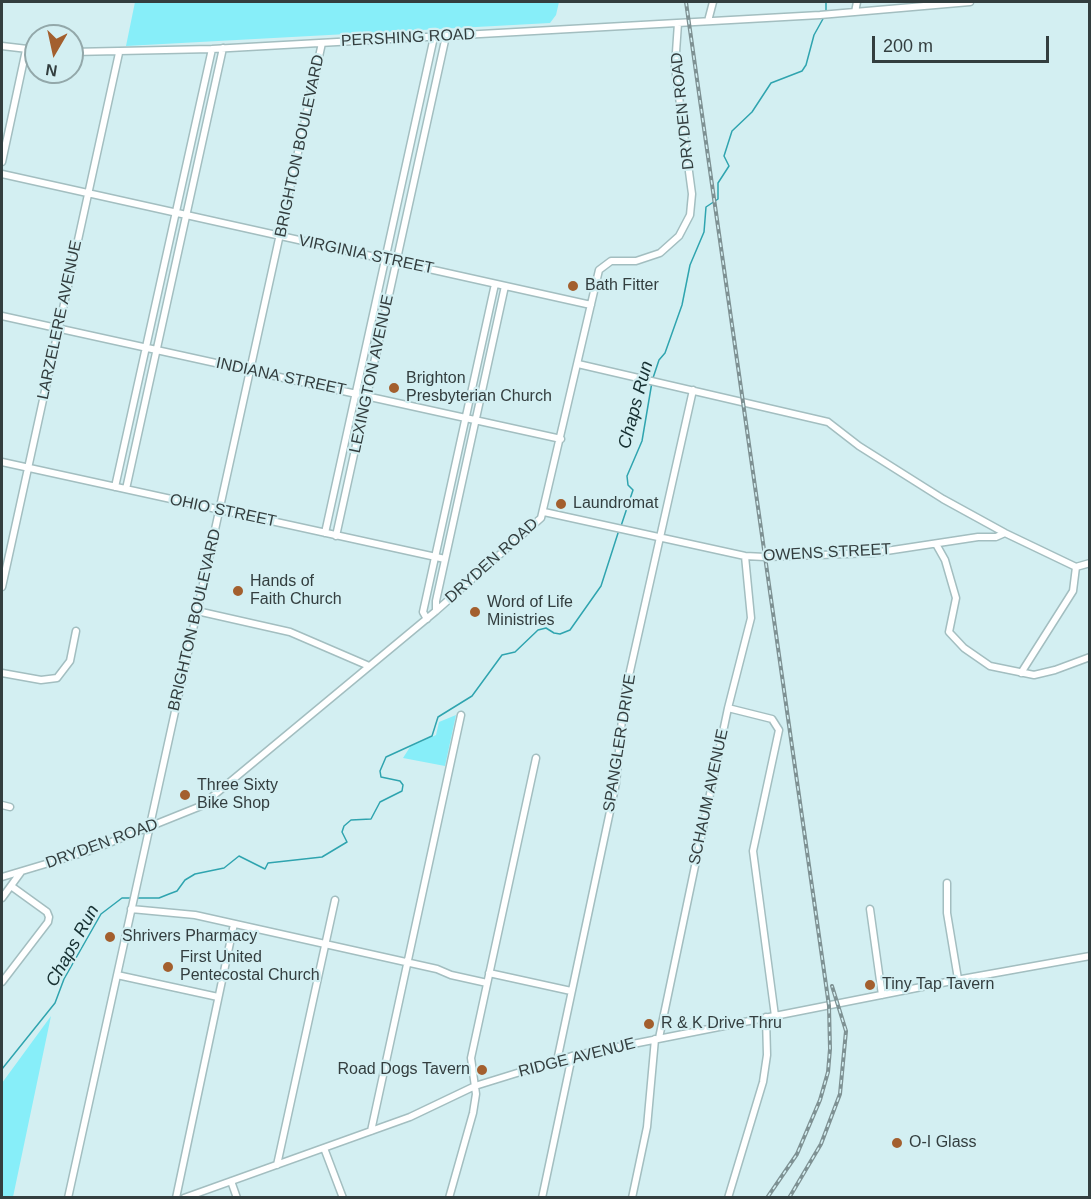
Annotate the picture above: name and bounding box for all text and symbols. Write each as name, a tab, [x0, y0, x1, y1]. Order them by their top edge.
north arrow	[24, 24, 84, 84]
scale bar	[875, 24, 1052, 62]
street label: PERSHING ROAD	[340, 25, 476, 51]
text: 200 m	[883, 36, 933, 56]
street label: DRYDEN ROAD	[667, 51, 699, 171]
street label: BRIGHTON BOULEVARD	[271, 53, 329, 239]
text: N	[44, 61, 58, 80]
street label: VIRGINIA STREET	[297, 231, 435, 279]
street label: LARZELERE AVENUE	[34, 239, 86, 401]
place label: Bath Fitter	[585, 276, 659, 296]
marker: Bath Fitter	[566, 279, 580, 293]
street label: LEXINGTON AVENUE	[346, 293, 398, 455]
street label: INDIANA STREET	[214, 354, 348, 400]
water label: Chaps Run	[614, 359, 658, 451]
place label: Brighton Presbyterian Church	[406, 369, 552, 407]
marker: Brighton Presbyterian Church	[387, 381, 401, 395]
street label: OHIO STREET	[168, 490, 278, 532]
place label: Laundromat	[573, 494, 658, 514]
marker: Laundromat	[554, 497, 568, 511]
street label: DRYDEN ROAD	[442, 514, 542, 608]
street label: BRIGHTON BOULEVARD	[165, 527, 225, 713]
street label: OWENS STREET	[763, 540, 891, 566]
place label: Hands of Faith Church	[250, 572, 342, 610]
marker: Hands of Faith Church	[231, 584, 245, 598]
place label: Word of Life Ministries	[487, 593, 573, 631]
marker: Word of Life Ministries	[468, 605, 482, 619]
street label: SPANGLER DRIVE	[600, 673, 640, 813]
street label: SCHAUM AVENUE	[685, 727, 733, 867]
place label: Three Sixty Bike Shop	[197, 776, 278, 814]
marker: Three Sixty Bike Shop	[178, 788, 192, 802]
street label: DRYDEN ROAD	[43, 815, 161, 873]
water label: Chaps Run	[42, 901, 104, 991]
place label: Shrivers Pharmacy	[122, 927, 257, 947]
marker: Shrivers Pharmacy	[103, 930, 117, 944]
place label: First United Pentecostal Church	[180, 948, 320, 986]
marker: First United Pentecostal Church	[161, 960, 175, 974]
place label: Tiny Tap Tavern	[882, 975, 994, 995]
marker: Tiny Tap Tavern	[863, 978, 877, 992]
place label: R & K Drive Thru	[661, 1014, 782, 1034]
marker: R & K Drive Thru	[642, 1017, 656, 1031]
street label: RIDGE AVENUE	[517, 1034, 637, 1082]
place label: Road Dogs Tavern	[337, 1060, 470, 1080]
marker: Road Dogs Tavern	[475, 1063, 489, 1077]
place label: O-I Glass	[909, 1133, 977, 1153]
marker: O-I Glass	[890, 1136, 904, 1150]

